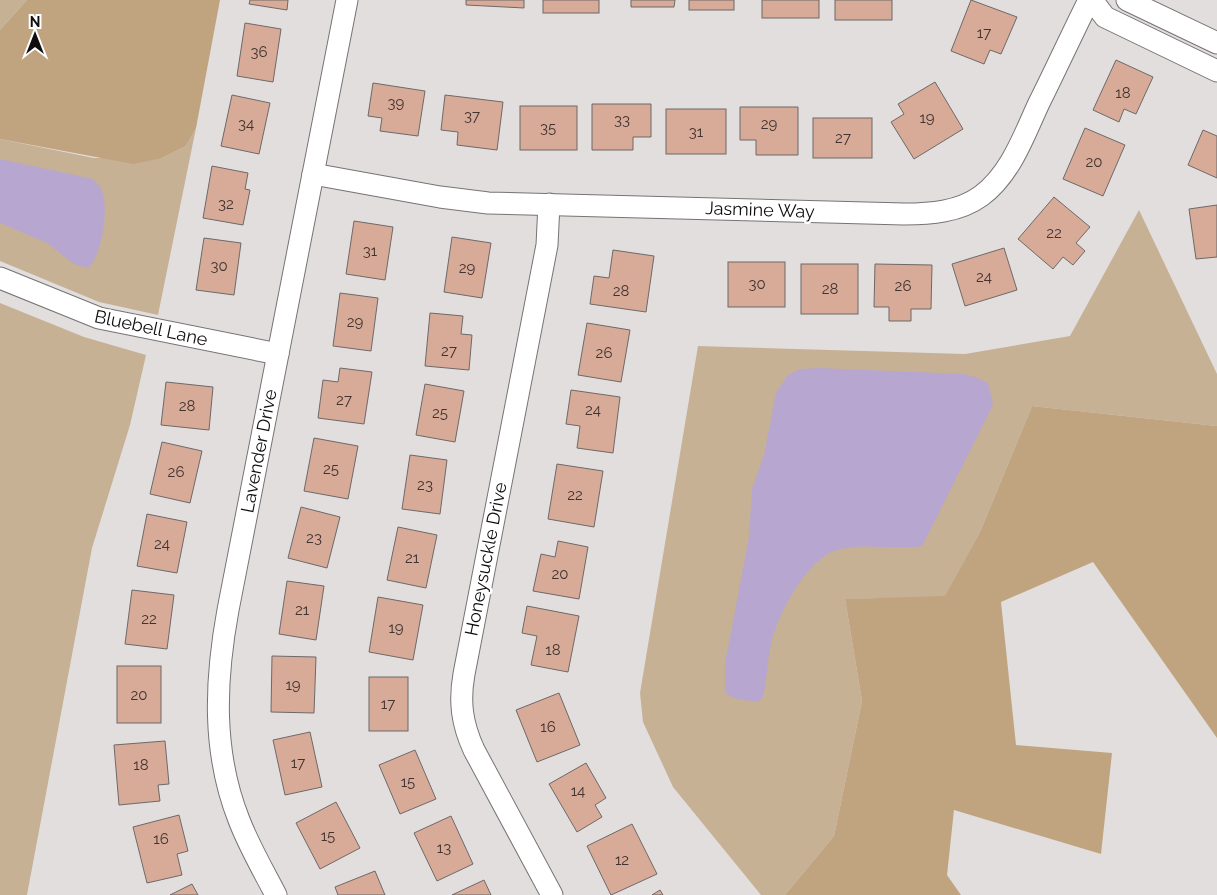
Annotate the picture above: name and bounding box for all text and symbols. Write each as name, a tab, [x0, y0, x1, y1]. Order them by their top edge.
north arrow	[10, 10, 60, 60]
text: N	[30, 14, 40, 30]
house number: 17	[977, 24, 991, 42]
house number: 36	[250, 43, 268, 61]
house number: 18	[1115, 84, 1131, 102]
house number: 39	[388, 94, 405, 112]
house number: 37	[464, 107, 480, 125]
house number: 19	[919, 109, 935, 127]
house number: 33	[614, 111, 630, 129]
house number: 34	[238, 115, 254, 133]
house number: 29	[761, 115, 778, 133]
house number: 35	[540, 119, 556, 137]
house number: 31	[689, 123, 704, 141]
house number: 27	[835, 129, 851, 147]
house number: 20	[1086, 153, 1103, 171]
house number: 32	[218, 195, 234, 213]
street label: Jasmine Way	[705, 197, 815, 222]
house number: 22	[1046, 224, 1062, 242]
house number: 31	[363, 242, 378, 260]
house number: 30	[210, 257, 228, 275]
house number: 29	[459, 259, 476, 277]
house number: 24	[976, 268, 992, 286]
house number: 30	[748, 275, 766, 293]
house number: 26	[895, 277, 911, 295]
house number: 28	[822, 280, 838, 298]
house number: 28	[613, 282, 629, 300]
street label: Bluebell Lane	[93, 305, 210, 350]
house number: 29	[347, 313, 364, 331]
house number: 27	[441, 342, 457, 360]
house number: 26	[596, 344, 612, 362]
street label: Lavender Drive	[236, 387, 281, 515]
house number: 27	[336, 391, 352, 409]
house number: 28	[179, 397, 195, 415]
house number: 24	[585, 401, 601, 419]
house number: 25	[432, 404, 448, 422]
house number: 25	[323, 460, 339, 478]
house number: 26	[168, 463, 184, 481]
house number: 23	[417, 476, 433, 494]
street label: Honeysuckle Drive	[460, 480, 511, 637]
house number: 22	[567, 486, 583, 504]
house number: 23	[306, 529, 322, 547]
house number: 24	[154, 535, 170, 553]
house number: 21	[405, 549, 420, 567]
house number: 20	[552, 565, 569, 583]
house number: 21	[295, 601, 310, 619]
house number: 22	[141, 610, 157, 628]
house number: 19	[388, 619, 404, 637]
house number: 18	[545, 641, 561, 659]
house number: 19	[285, 676, 301, 694]
house number: 20	[131, 686, 148, 704]
house number: 17	[381, 695, 395, 713]
house number: 16	[540, 718, 556, 736]
house number: 17	[291, 754, 305, 772]
house number: 18	[133, 756, 149, 774]
house number: 15	[401, 773, 415, 791]
house number: 14	[571, 782, 585, 800]
house number: 15	[321, 827, 335, 845]
house number: 16	[153, 830, 169, 848]
house number: 13	[437, 839, 451, 857]
house number: 12	[615, 851, 629, 869]

